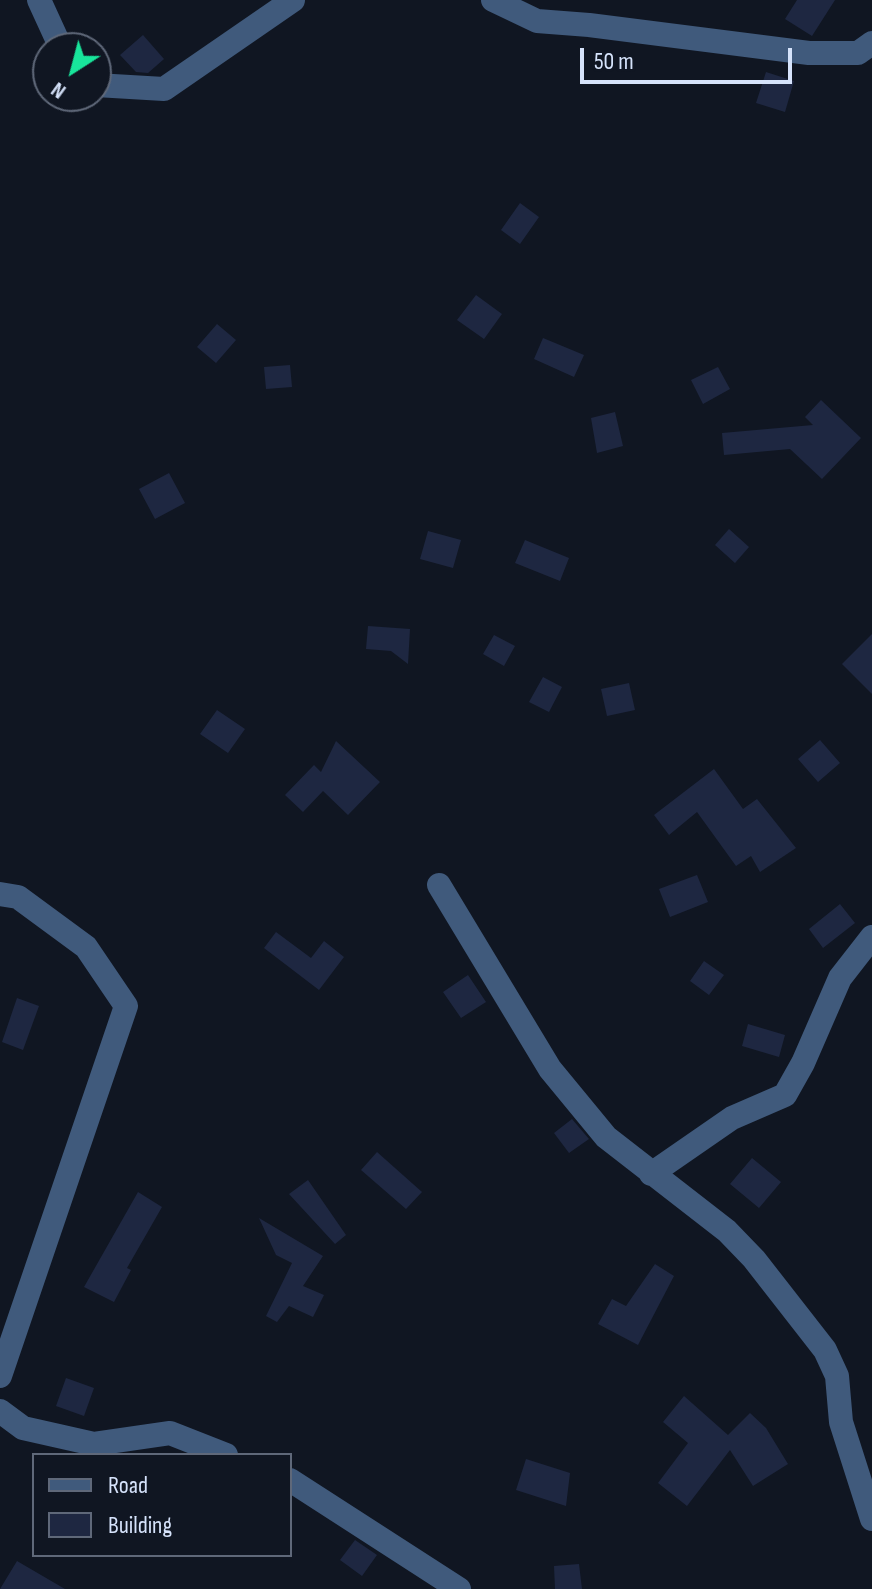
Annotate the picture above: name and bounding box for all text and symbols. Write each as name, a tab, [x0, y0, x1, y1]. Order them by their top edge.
north arrow	[32, 32, 112, 112]
scale bar	[584, 32, 796, 82]
text: 50 m	[594, 47, 634, 76]
text: N	[46, 76, 71, 105]
legend	[32, 1453, 292, 1557]
text: Road	[108, 1471, 148, 1500]
text: Building	[108, 1511, 172, 1540]

